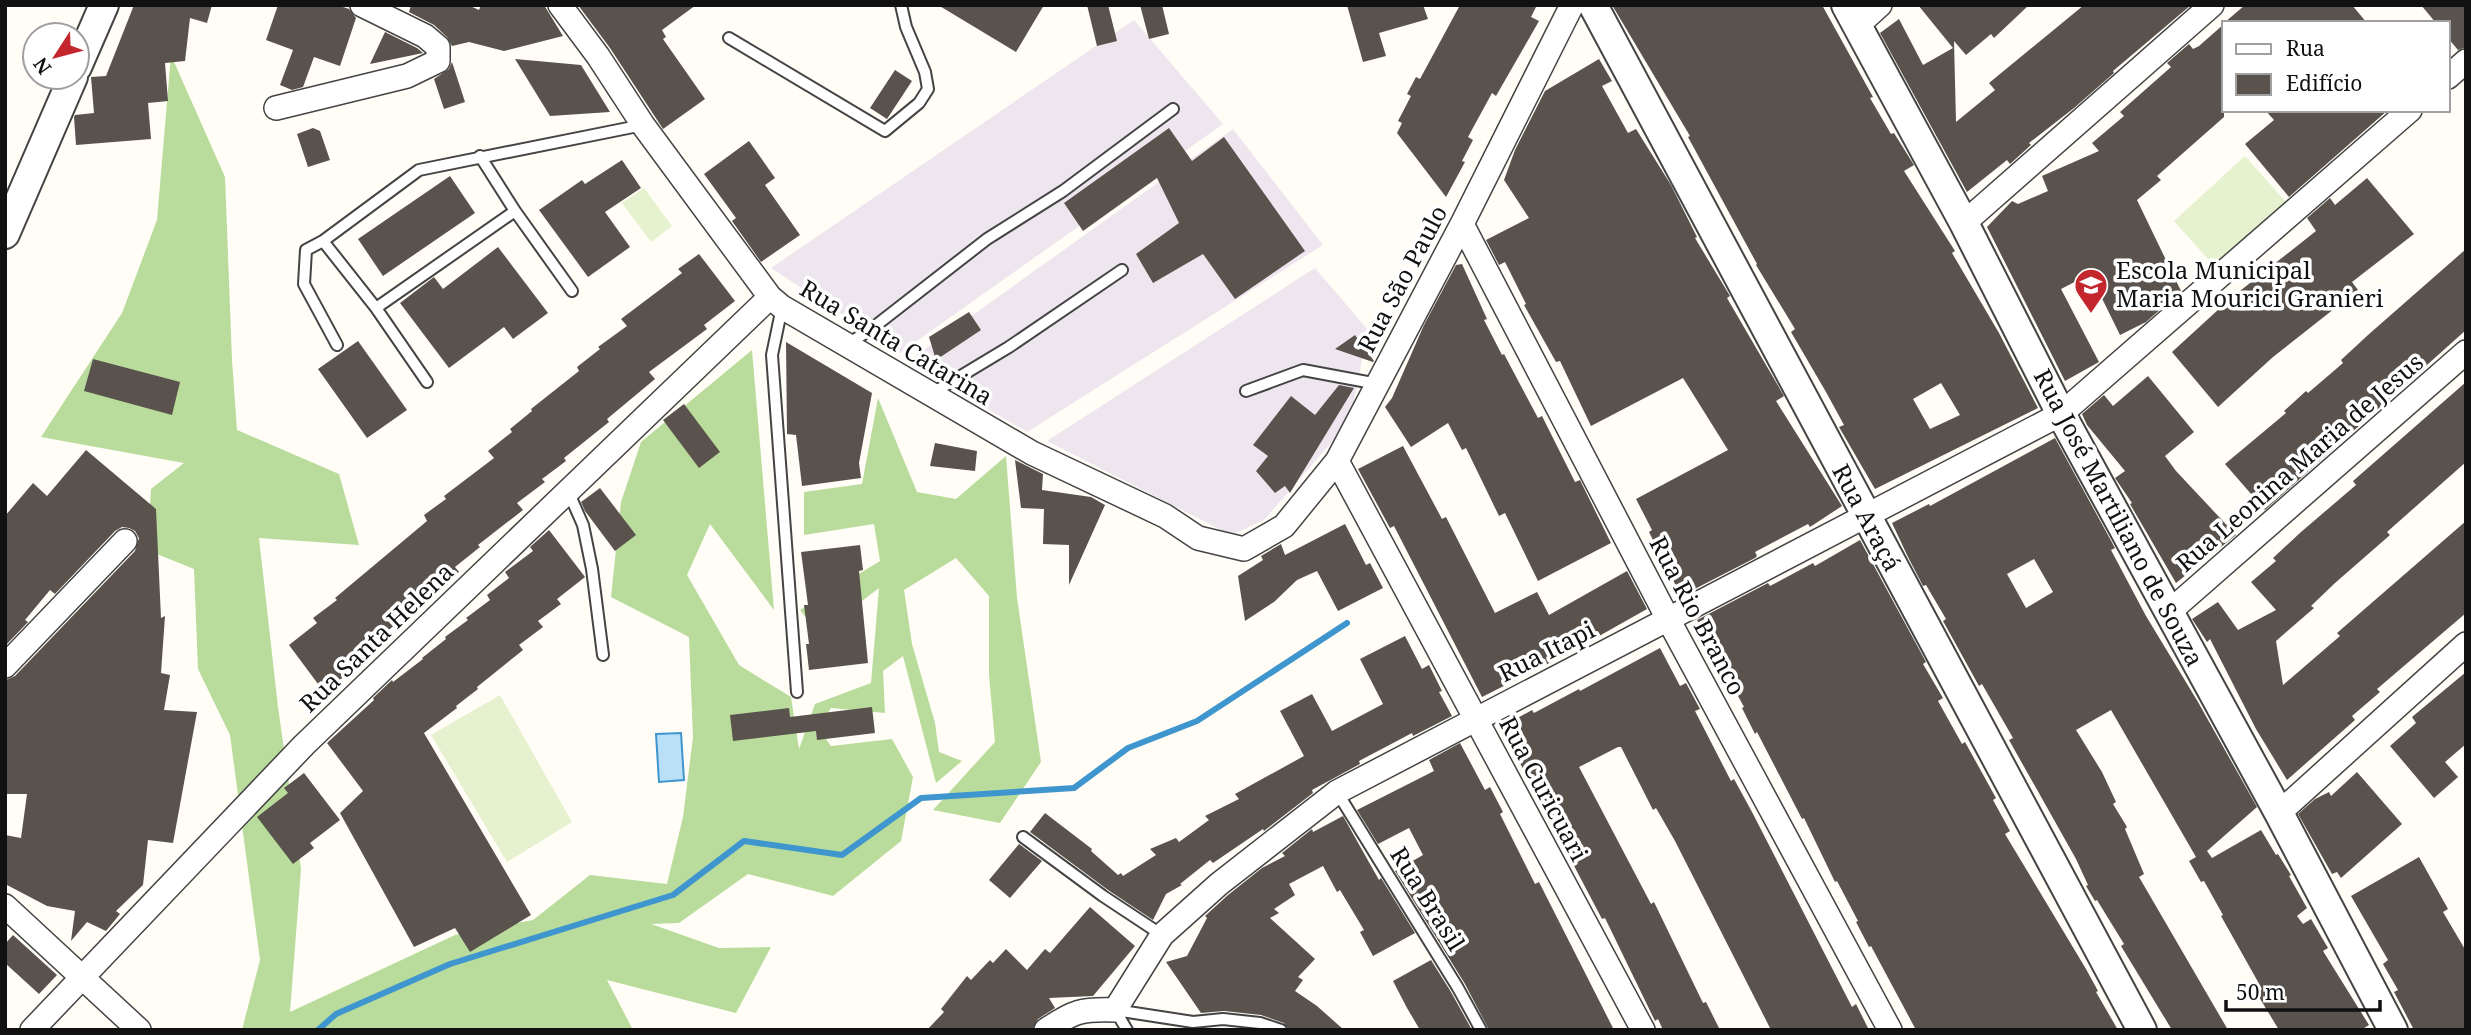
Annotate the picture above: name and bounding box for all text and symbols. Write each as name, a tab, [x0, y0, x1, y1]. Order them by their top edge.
north arrow	[21, 21, 91, 91]
legend	[2222, 21, 2450, 112]
text: Rua	[2286, 34, 2325, 62]
text: N	[27, 52, 57, 80]
text: Edifício	[2286, 69, 2362, 97]
street label: Rua São Paulo	[1349, 199, 1454, 358]
place label: Escola Municipal Maria Mourici Granieri	[2116, 253, 2384, 314]
school or university icon: Escola Municipal Maria Mourici Granieri	[2072, 266, 2110, 315]
street label: Rua Santa Catarina	[794, 271, 999, 412]
street label: Rua Leonina Maria de Jesus	[2168, 345, 2430, 579]
street label: Rua José Martiliano de Souza	[2027, 363, 2212, 672]
street label: Rua Araçá	[1825, 458, 1909, 577]
street label: Rua Rio Branco	[1643, 530, 1754, 700]
street label: Rua Santa Helena	[292, 555, 460, 719]
street label: Rua Itapi	[1493, 612, 1600, 689]
street label: Rua Curicuari	[1492, 710, 1596, 867]
street label: Rua Brasil	[1383, 840, 1473, 957]
scale bar	[2226, 968, 2380, 1012]
text: 50 m	[2236, 978, 2285, 1006]

